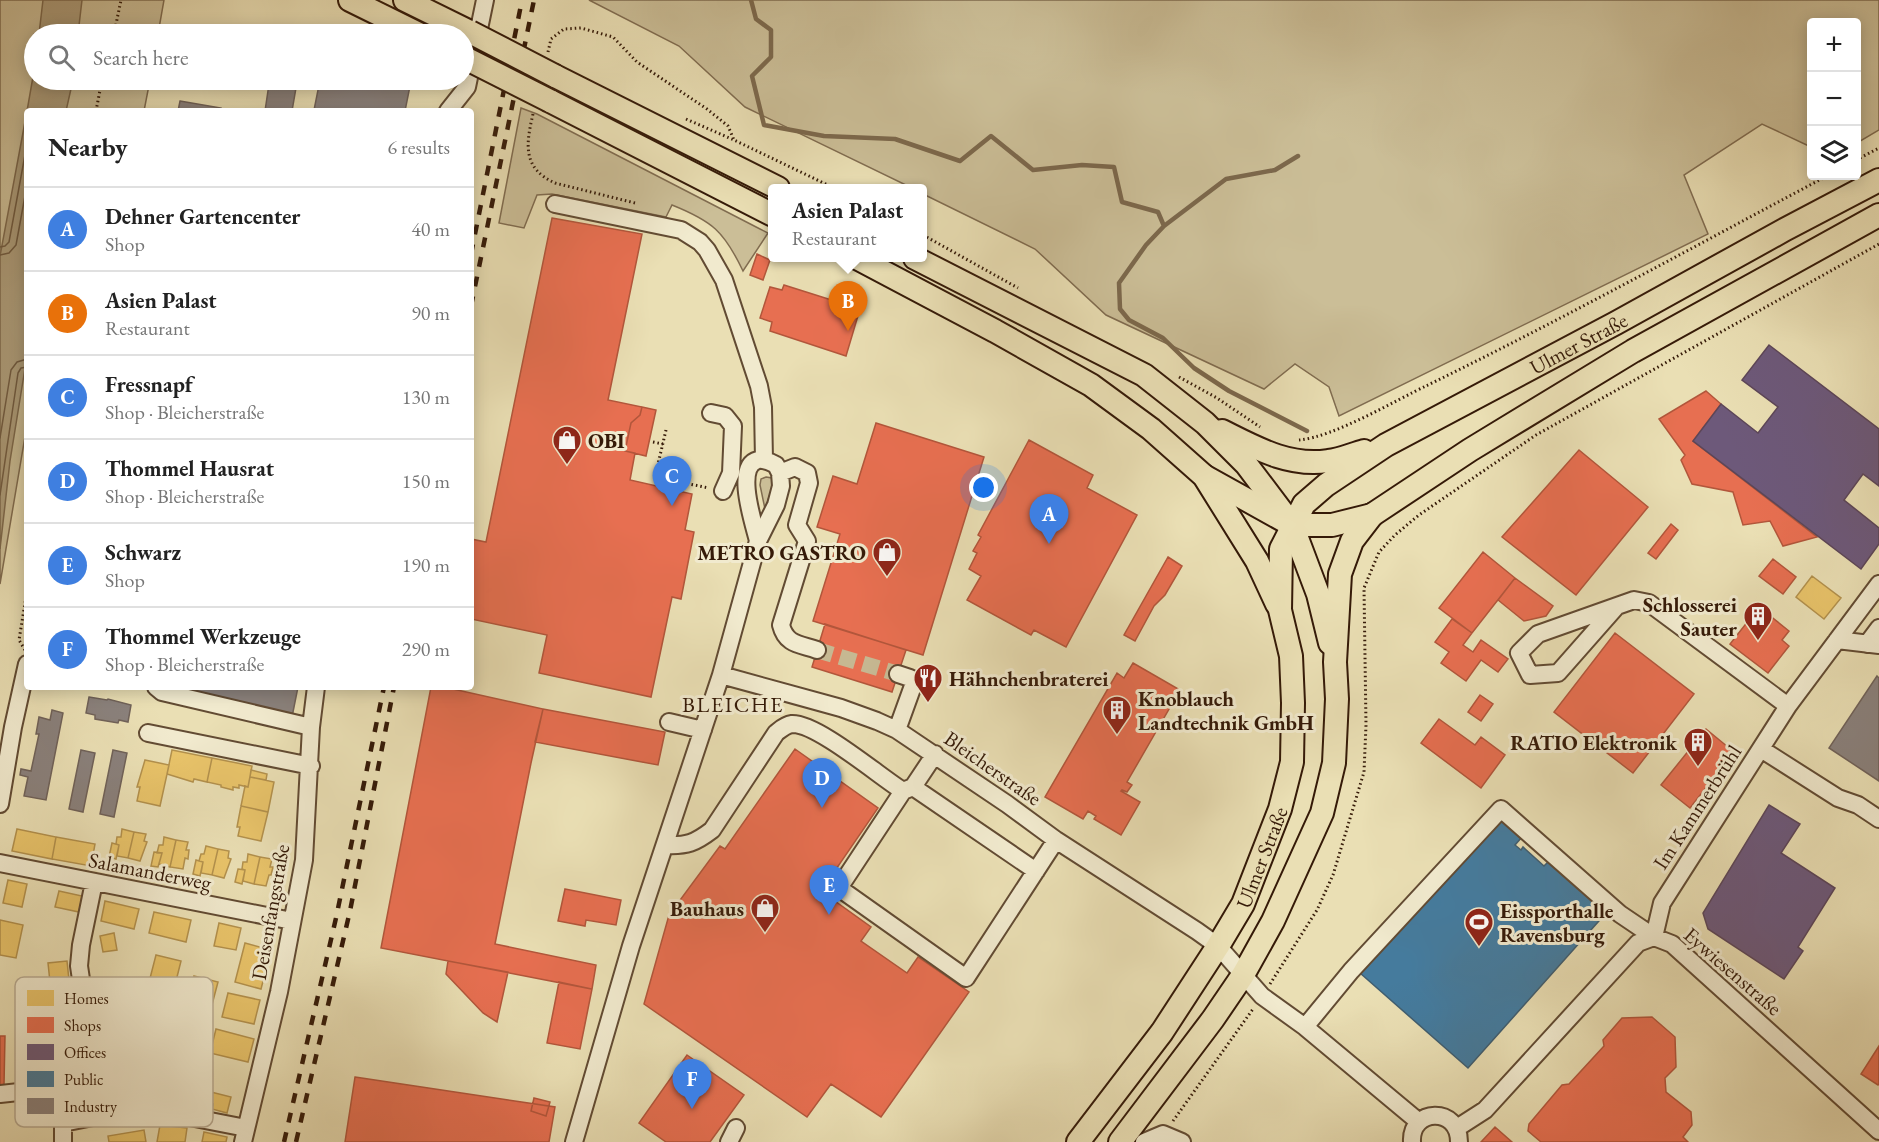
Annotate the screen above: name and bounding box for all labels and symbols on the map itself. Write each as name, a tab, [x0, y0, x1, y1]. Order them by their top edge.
pin: B	[828, 282, 868, 331]
street label: Ulmer Straße	[1525, 306, 1632, 380]
shop icon: OBI	[551, 424, 583, 466]
place label: OBI	[588, 427, 625, 454]
pin: C	[652, 456, 692, 506]
your location	[969, 473, 998, 502]
pin: A	[1030, 494, 1068, 544]
shop icon: METRO GASTRO	[871, 536, 903, 578]
place label: METRO GASTRO	[697, 539, 866, 566]
place label: Schlosserei Sauter	[1643, 591, 1737, 642]
building icon: Schlosserei Sauter	[1742, 600, 1774, 642]
restaurant icon: Hähnchenbraterei	[912, 662, 944, 704]
place label: Hähnchenbraterei	[949, 665, 1109, 692]
place label: Knoblauch Landtechnik GmbH	[1138, 685, 1314, 736]
district label: BLEICHE	[682, 690, 784, 719]
building icon: Knoblauch Landtechnik GmbH	[1101, 694, 1133, 736]
street label: Bleicherstraße	[939, 725, 1047, 811]
building icon: RATIO Elektronik	[1682, 726, 1714, 768]
place label: RATIO Elektronik	[1510, 729, 1678, 756]
street label: Im Kammerbrühl	[1647, 740, 1747, 874]
pin: D	[802, 758, 842, 808]
street label: Ulmer Straße	[1229, 803, 1293, 912]
street label: Deisenfangstraße	[245, 842, 295, 982]
street label: Salamanderweg	[86, 846, 214, 896]
pin: E	[810, 866, 848, 915]
shop icon: Bauhaus	[749, 892, 781, 934]
place label: Bauhaus	[670, 895, 744, 922]
place label: Eissporthalle Ravensburg	[1500, 897, 1614, 948]
sports icon: Eissporthalle Ravensburg	[1463, 906, 1495, 948]
street label: Eywiesenstraße	[1678, 921, 1788, 1021]
legend	[15, 977, 213, 1127]
text: Homes	[64, 988, 109, 1009]
text: Shops	[64, 1015, 101, 1036]
text: Offices	[64, 1042, 106, 1063]
pin: F	[672, 1060, 712, 1109]
text: Public	[64, 1069, 104, 1090]
text: Industry	[64, 1096, 118, 1117]

